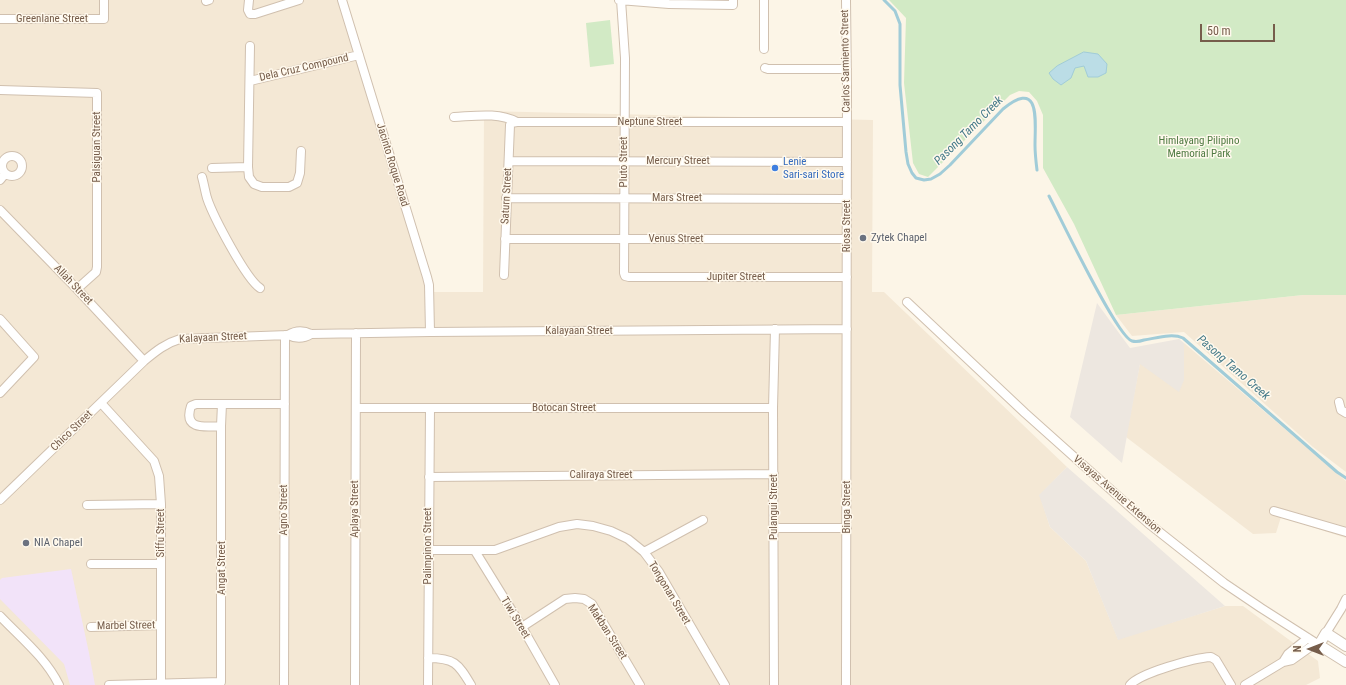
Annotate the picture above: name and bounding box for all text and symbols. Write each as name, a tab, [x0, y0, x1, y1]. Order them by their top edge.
street label: Carlos Sarmiento Street	[839, 9, 853, 113]
street label: Greenlane Street	[16, 12, 88, 26]
scale bar	[1202, 16, 1277, 42]
text: 50 m	[1207, 24, 1231, 38]
street label: Dela Cruz Compound	[258, 51, 350, 85]
water label: Pasong Tamo Creek	[931, 93, 1007, 169]
street label: Palsiguan Street	[90, 111, 104, 183]
street label: Neptune Street	[618, 115, 682, 129]
street label: Jacinto Roque Road	[373, 122, 411, 208]
park label: Himlayang Pilipino Memorial Park	[1159, 134, 1239, 160]
street label: Pluto Street	[617, 137, 631, 187]
street label: Mercury Street	[646, 154, 710, 168]
place label: Lenie Sari-sari Store	[783, 155, 844, 181]
marker: Lenie Sari-sari Store	[770, 163, 780, 173]
street label: Saturn Street	[499, 167, 515, 225]
street label: Mars Street	[652, 191, 702, 205]
street label: Riosa Street	[840, 200, 854, 252]
place label: Zytek Chapel	[871, 231, 927, 245]
street label: Venus Street	[648, 232, 704, 246]
marker: Zytek Chapel	[858, 233, 868, 243]
street label: Allah Street	[51, 262, 95, 308]
street label: Jupiter Street	[707, 270, 765, 284]
street label: Kalayaan Street	[545, 324, 613, 338]
street label: Kalayaan Street	[179, 330, 247, 346]
water label: Pasong Tamo Creek	[1194, 332, 1272, 404]
street label: Botocan Street	[532, 401, 596, 415]
street label: Chico Street	[48, 408, 96, 454]
street label: Visayas Avenue Extension	[1070, 453, 1164, 537]
street label: Caliraya Street	[570, 468, 632, 482]
street label: Pulangui Street	[767, 474, 781, 540]
street label: Aplaya Street	[348, 480, 362, 538]
street label: Binga Street	[840, 481, 854, 533]
street label: Agno Street	[277, 485, 291, 535]
street label: Palimpinon Street	[421, 507, 435, 585]
street label: Siffu Street	[154, 509, 168, 557]
place label: NIA Chapel	[34, 536, 82, 550]
marker: NIA Chapel	[21, 538, 31, 548]
street label: Angat Street	[215, 541, 229, 595]
street label: Tongonan Street	[645, 559, 693, 627]
street label: Tiwi Street	[497, 595, 533, 641]
street label: Makban Street	[584, 602, 630, 662]
street label: Marbel Street	[97, 619, 155, 633]
north arrow	[1290, 629, 1330, 669]
text: N	[1291, 646, 1304, 652]

